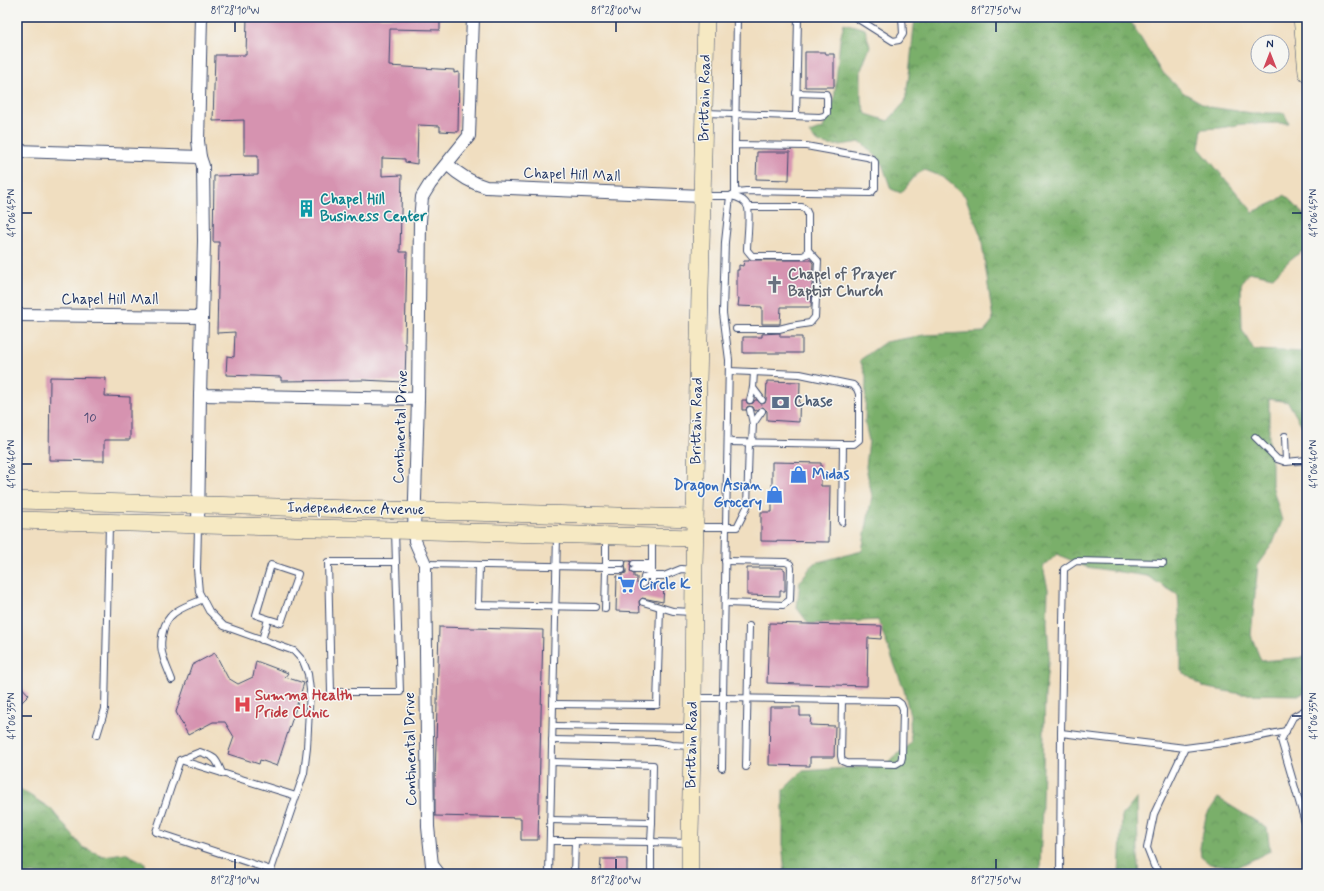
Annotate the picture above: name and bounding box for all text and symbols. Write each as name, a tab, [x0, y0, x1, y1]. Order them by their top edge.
text: 81°28'10"W	[211, 4, 259, 18]
text: 81°28'00"W	[591, 4, 641, 18]
text: 81°27'50"W	[971, 4, 1021, 18]
north arrow	[1250, 34, 1290, 74]
text: N	[1266, 38, 1274, 52]
street label: Brittain Road	[694, 54, 716, 142]
street label: Chapel Hill Mall	[523, 163, 621, 187]
text: 41°06'45"N	[5, 189, 19, 237]
text: 41°06'45"N	[1307, 189, 1321, 237]
place label: Chapel Hill Business Center	[320, 190, 428, 227]
building icon: Chapel Hill Business Center	[297, 199, 317, 219]
place label: Chapel of Prayer Baptist Church	[788, 265, 897, 302]
church icon: Chapel of Prayer Baptist Church	[765, 274, 785, 294]
street label: Chapel Hill Mall	[61, 290, 159, 310]
street label: Continental Drive	[389, 369, 413, 484]
street label: Brittain Road	[686, 377, 708, 465]
bank icon: Chase	[771, 392, 791, 412]
place label: Chase	[794, 392, 833, 412]
house number: 10	[83, 410, 97, 427]
text: 41°06'40"N	[5, 439, 19, 488]
text: 41°06'40"N	[1307, 439, 1321, 488]
shop icon: Midas	[789, 465, 809, 485]
place label: Midas	[812, 465, 849, 485]
place label: Dragon Asian Grocery	[673, 476, 762, 513]
shop icon: Dragon Asian Grocery	[765, 485, 785, 505]
street label: Independence Avenue	[287, 498, 425, 520]
supermarket icon: Circle K	[616, 575, 636, 595]
place label: Circle K	[639, 575, 691, 595]
place label: Summa Health Pride Clinic	[255, 686, 353, 723]
text: 41°06'35"N	[5, 692, 19, 739]
street label: Continental Drive	[400, 692, 422, 806]
text: 41°06'35"N	[1307, 692, 1321, 739]
hospital icon: Summa Health Pride Clinic	[232, 695, 252, 715]
street label: Brittain Road	[681, 701, 703, 789]
text: 81°28'10"W	[211, 874, 259, 888]
text: 81°28'00"W	[591, 874, 641, 888]
text: 81°27'50"W	[971, 874, 1021, 888]

